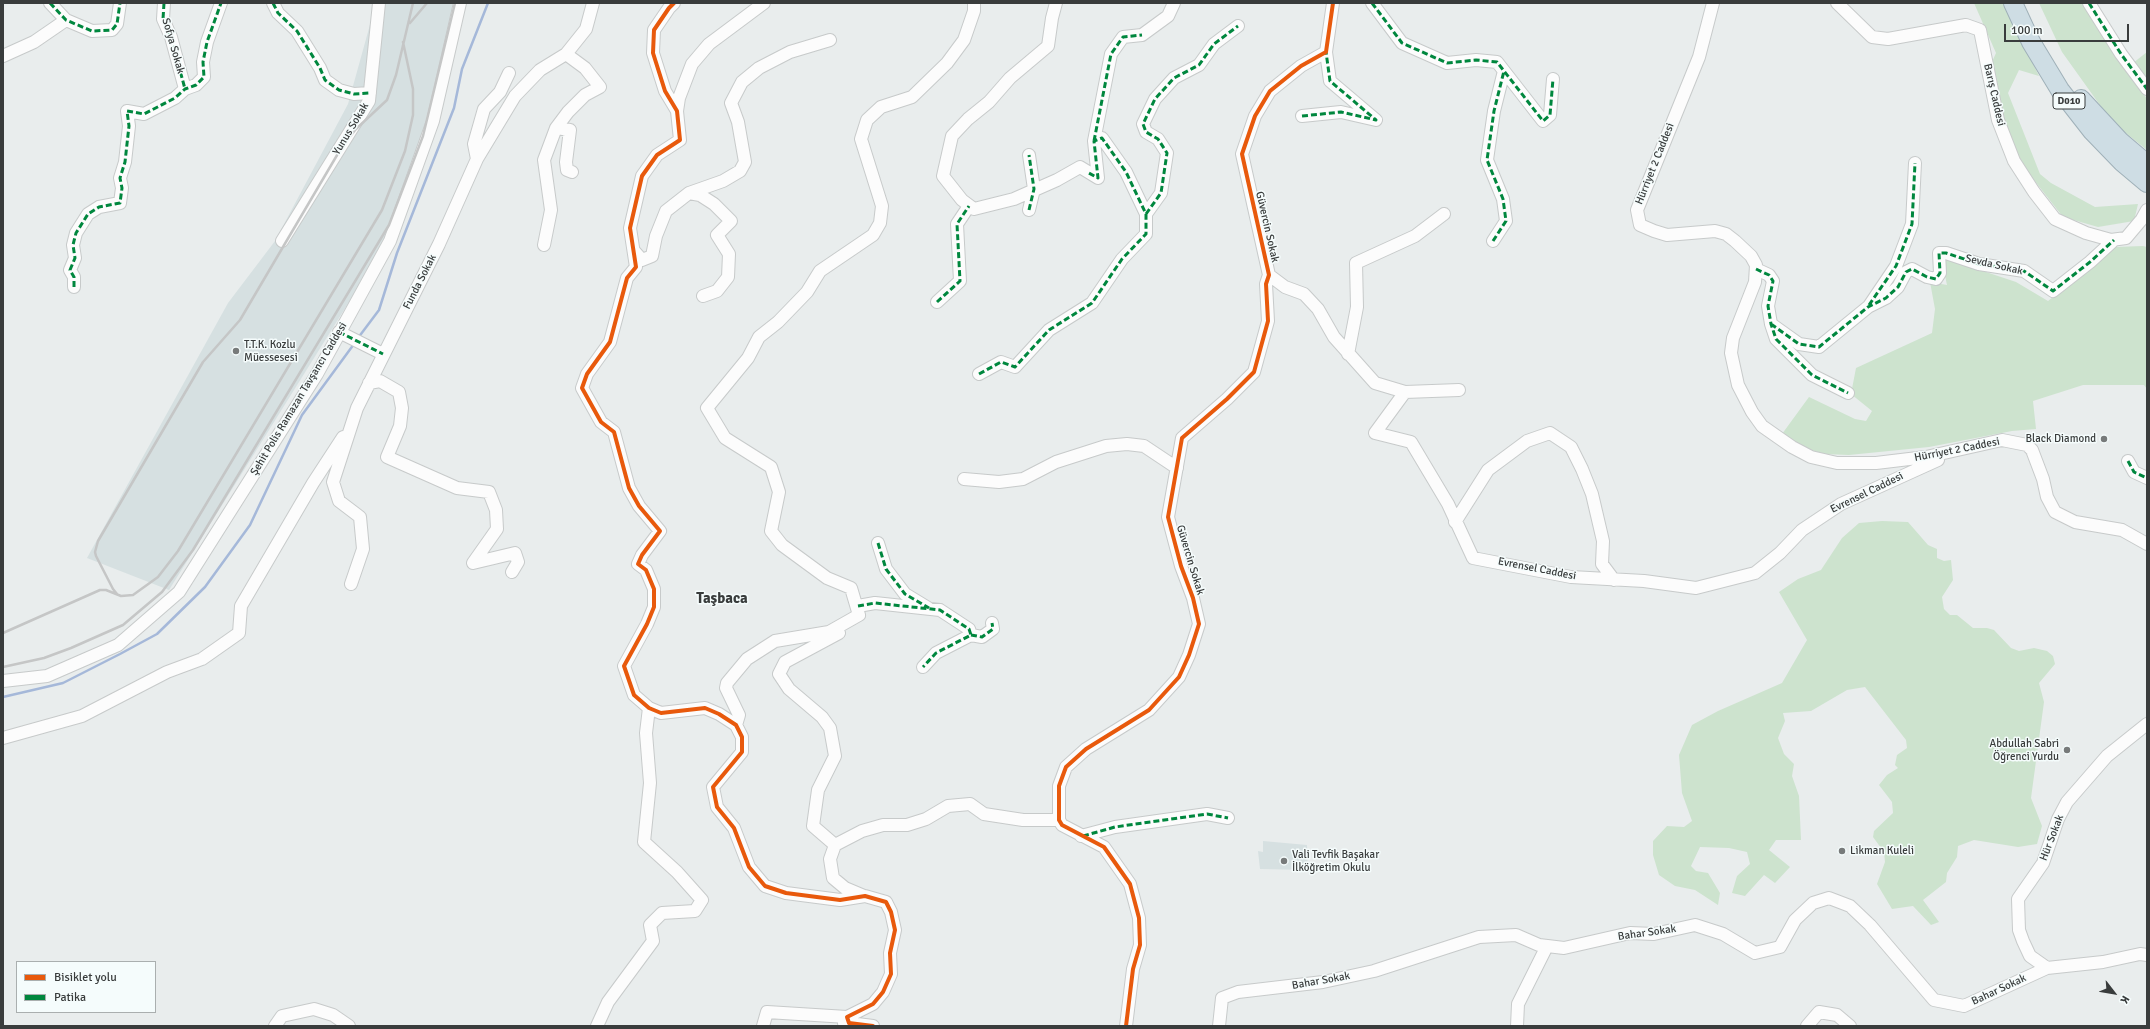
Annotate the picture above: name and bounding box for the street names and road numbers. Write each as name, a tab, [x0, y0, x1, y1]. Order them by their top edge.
street label: Sofya Sokak	[159, 17, 187, 75]
street label: Barış Caddesi	[1980, 62, 2008, 128]
road number: D010	[2053, 93, 2085, 109]
street label: Yunus Sokak	[330, 100, 372, 158]
street label: Hürriyet 2 Caddesi	[1633, 121, 1677, 207]
street label: Güvercin Sokak	[1252, 190, 1282, 264]
street label: Funda Sokak	[401, 252, 439, 312]
street label: Sevda Sokak	[1964, 252, 2024, 278]
street label: Şehit Polis Ramazan Tavşancı Caddesi	[248, 320, 350, 478]
street label: Hürriyet 2 Caddesi	[1913, 435, 2001, 465]
street label: Evrensel Caddesi	[1828, 470, 1906, 516]
street label: Güvercin Sokak	[1173, 523, 1207, 597]
street label: Evrensel Caddesi	[1497, 555, 1577, 583]
street label: Hür Sokak	[2037, 813, 2067, 863]
street label: Bahar Sokak	[1617, 922, 1677, 944]
street label: Bahar Sokak	[1291, 969, 1351, 993]
street label: Bahar Sokak	[1970, 972, 2028, 1008]

